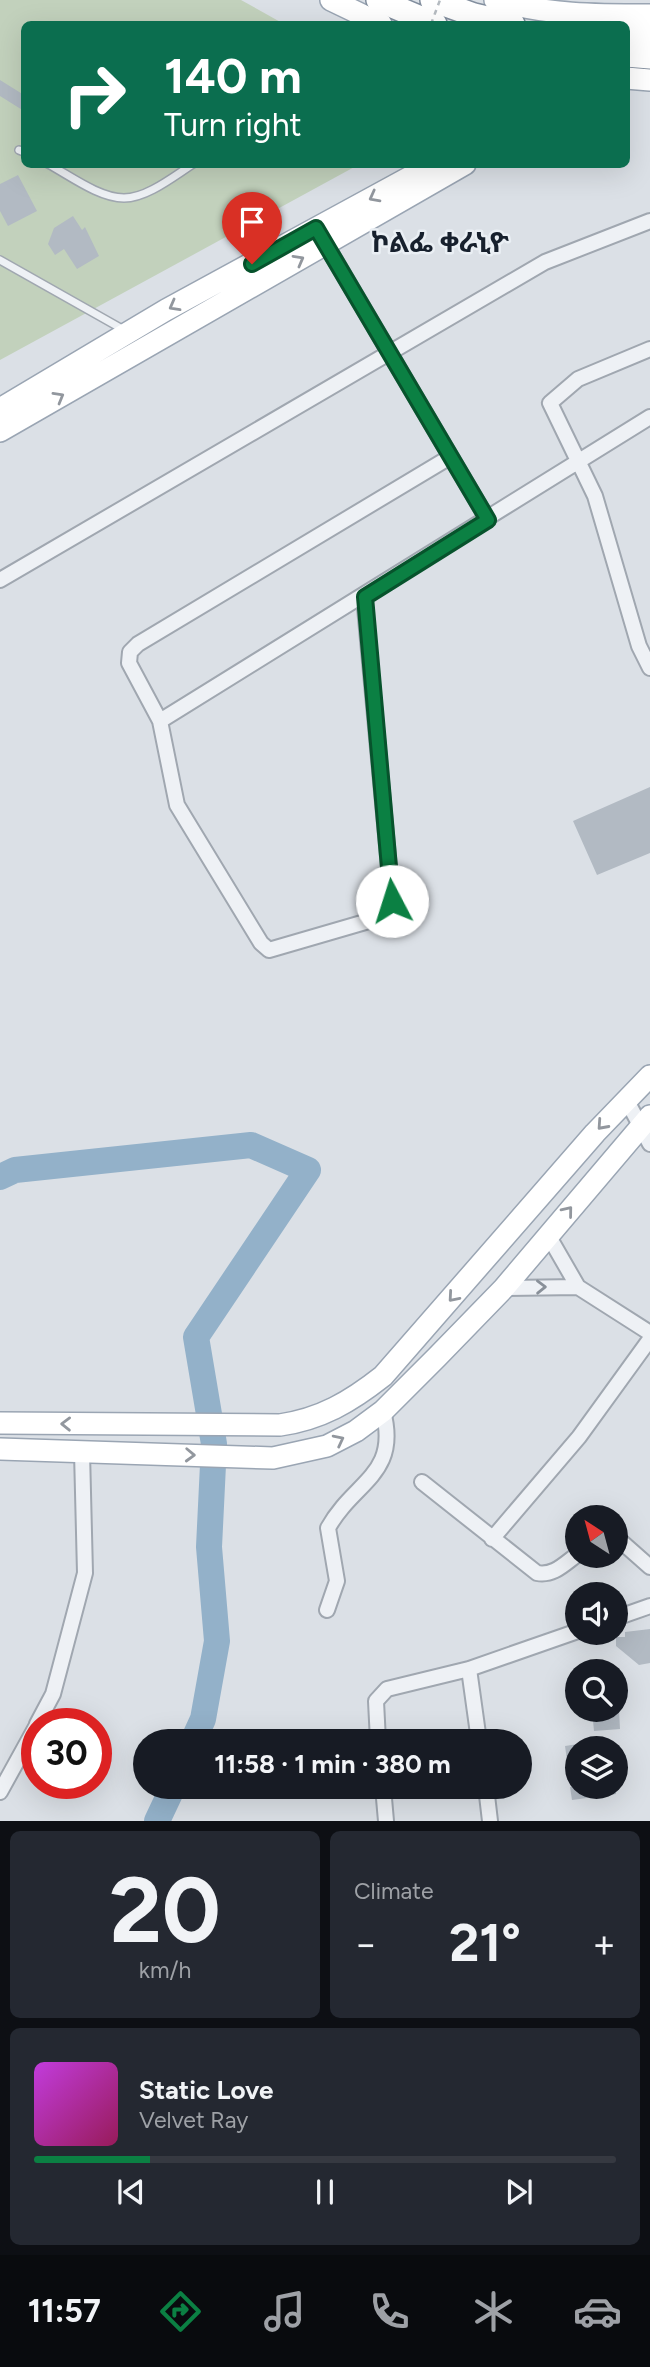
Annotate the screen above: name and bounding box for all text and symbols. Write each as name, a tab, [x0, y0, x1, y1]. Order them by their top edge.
text: 140 m	[164, 46, 302, 105]
icon: right	[49, 49, 140, 140]
text: Turn right	[164, 106, 302, 144]
one-way arrow	[368, 189, 381, 202]
pin	[222, 192, 282, 264]
icon: arrive	[233, 203, 271, 241]
district label: ኮልፌ ቀራኒዮ	[371, 225, 509, 259]
one-way arrow	[292, 255, 305, 268]
one-way arrow	[169, 298, 181, 311]
one-way arrow	[51, 392, 64, 405]
position arrow	[355, 864, 429, 938]
one-way arrow	[598, 1117, 611, 1130]
one-way arrow	[560, 1206, 572, 1219]
one-way arrow	[536, 1279, 547, 1295]
one-way arrow	[449, 1288, 461, 1301]
one-way arrow	[60, 1416, 71, 1431]
one-way arrow	[332, 1434, 344, 1448]
one-way arrow	[185, 1447, 196, 1463]
north arrow	[565, 1505, 628, 1568]
map controls	[565, 1505, 628, 1799]
button: sound	[565, 1582, 628, 1645]
button: search	[565, 1659, 628, 1722]
speed limit sign: 30	[21, 1708, 112, 1799]
button: layers	[565, 1736, 628, 1799]
text: 11:58 · 1 min · 380 m	[214, 1748, 451, 1780]
text: 20	[109, 1856, 221, 1965]
text: Climate	[354, 1877, 433, 1905]
text: 21°	[449, 1912, 521, 1974]
text: −	[354, 1921, 378, 1967]
text: +	[592, 1921, 616, 1967]
text: km/h	[139, 1956, 191, 1984]
text: Static Love	[139, 2074, 273, 2106]
text: Velvet Ray	[139, 2106, 248, 2134]
icon: previous	[112, 2173, 150, 2211]
icon: pause	[306, 2173, 344, 2211]
icon: next	[500, 2173, 538, 2211]
icon: directions	[156, 2287, 205, 2336]
icon: music	[260, 2287, 309, 2336]
icon: phone	[365, 2287, 414, 2336]
icon: climate	[469, 2287, 518, 2336]
icon: car	[573, 2287, 622, 2336]
text: 11:57	[28, 2292, 101, 2330]

